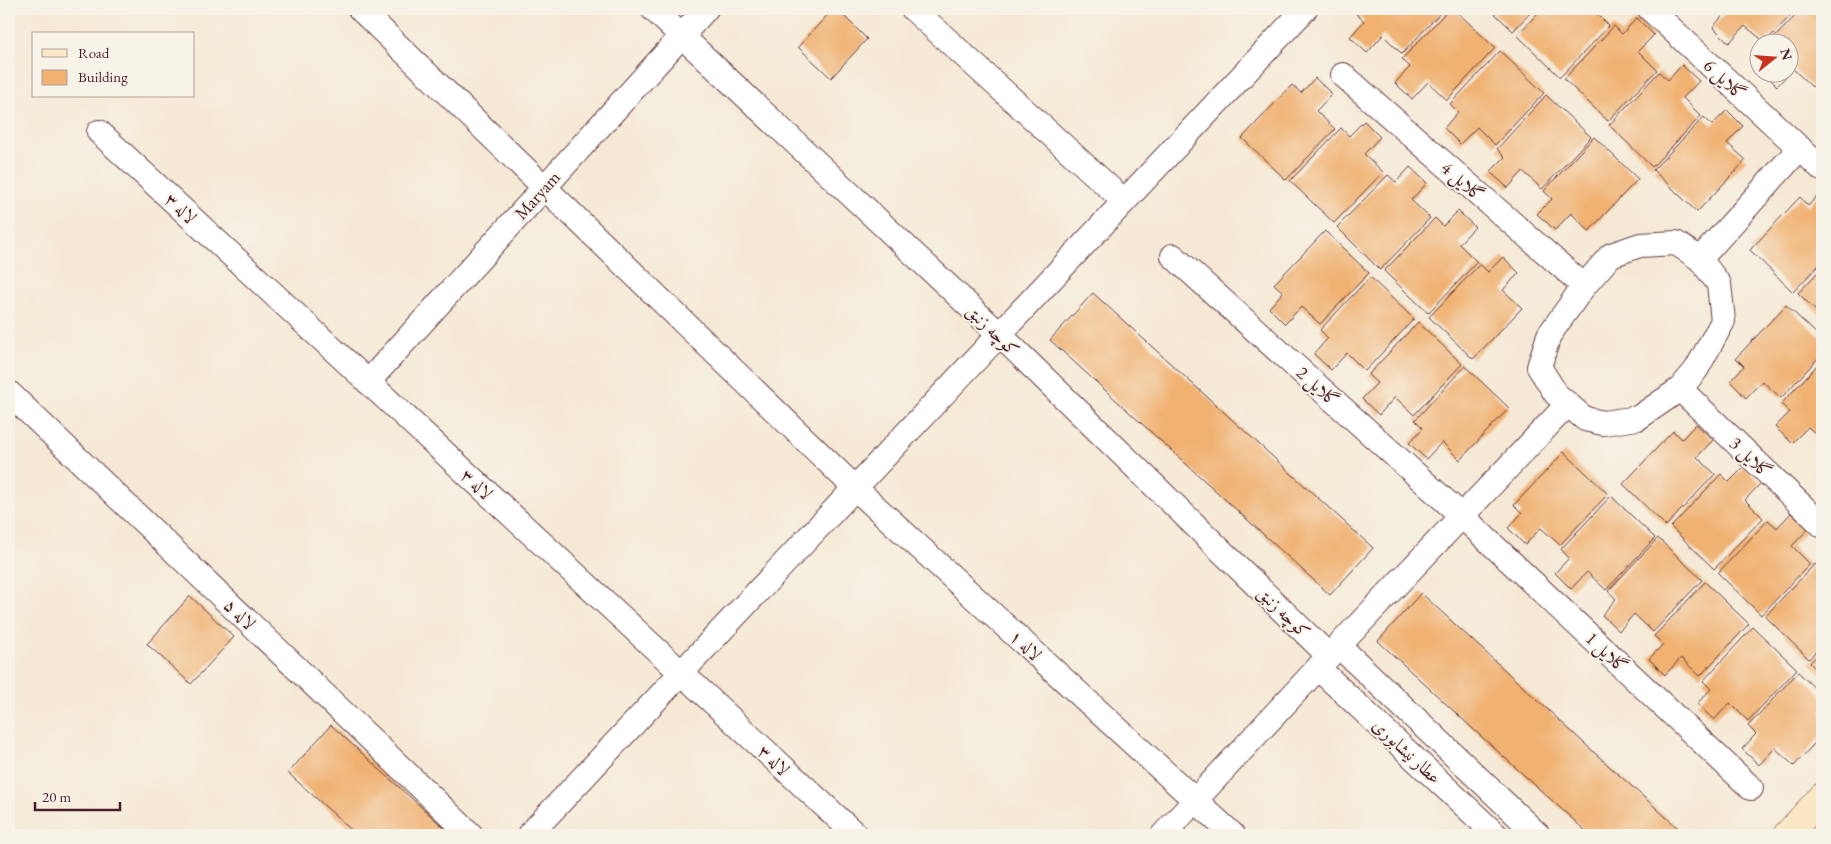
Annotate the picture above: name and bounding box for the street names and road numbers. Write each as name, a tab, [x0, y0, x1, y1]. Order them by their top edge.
street label: گلایل 6	[1698, 54, 1751, 106]
street label: گلایل 4	[1435, 156, 1489, 208]
street label: Maryam	[509, 166, 565, 224]
street label: لاله ۳	[160, 187, 202, 229]
street label: کوچه زنبق	[960, 299, 1025, 362]
street label: گلایل 2	[1290, 361, 1344, 413]
street label: گلایل 3	[1724, 431, 1777, 484]
street label: لاله ۳	[456, 463, 498, 505]
street label: کوچه زنبق	[1251, 581, 1316, 644]
street label: لاله ۵	[219, 593, 261, 635]
street label: لاله ۱	[1005, 624, 1047, 666]
street label: گلایل 1	[1580, 627, 1633, 679]
street label: عطار نیشابوری	[1368, 713, 1446, 789]
street label: لاله ۳	[753, 739, 795, 781]

